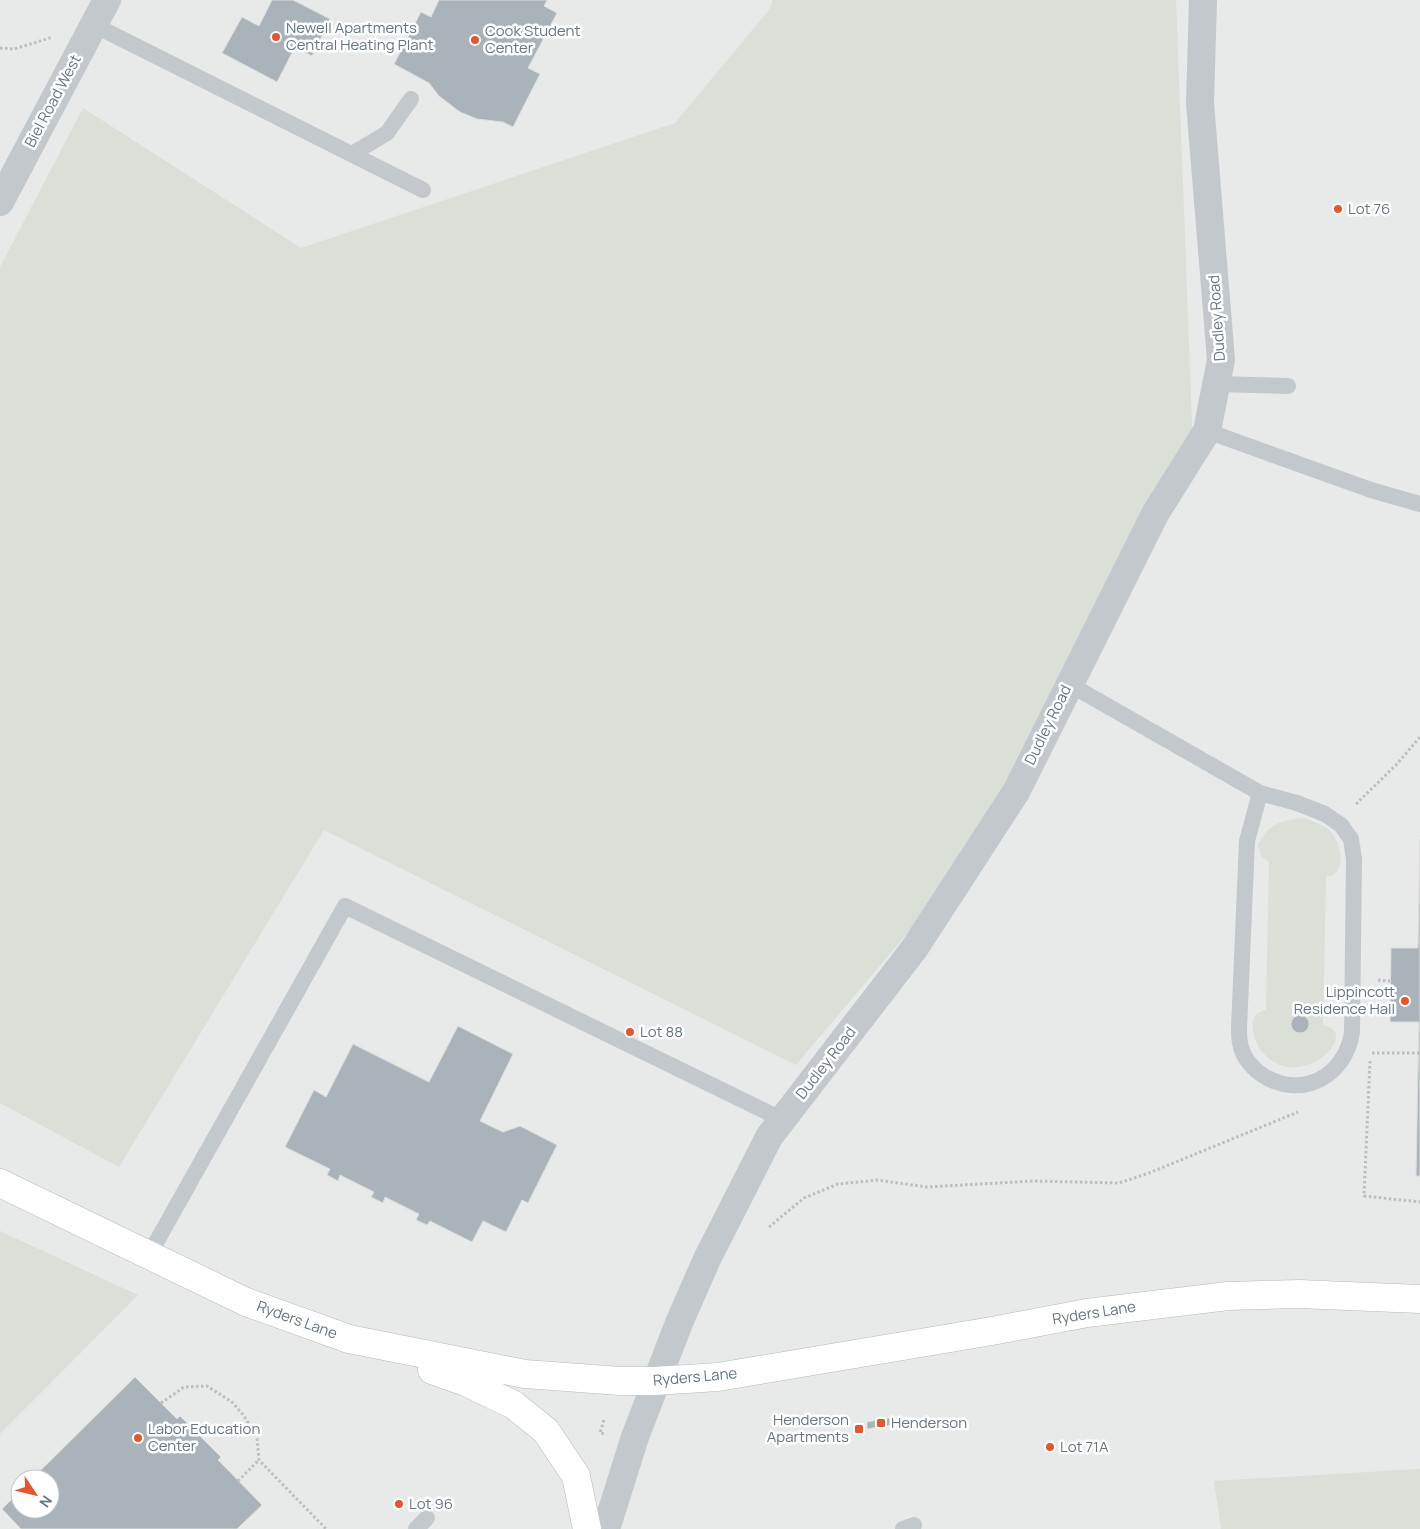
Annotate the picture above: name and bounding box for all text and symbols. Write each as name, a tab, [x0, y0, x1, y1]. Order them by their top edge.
place label: Newell Apartments Central Heating Plant	[286, 17, 433, 55]
place label: Cook Student Center	[485, 20, 580, 58]
marker: Newell Apartments Central Heating Plant	[270, 31, 282, 43]
marker: Cook Student Center	[469, 34, 481, 46]
street label: Biel Road West	[19, 51, 86, 151]
place label: Lot 76	[1348, 198, 1390, 219]
marker: Lot 76	[1332, 203, 1344, 215]
street label: Dudley Road	[1203, 274, 1230, 362]
street label: Dudley Road	[1019, 681, 1076, 768]
place label: Lippincott Residence Hall	[1294, 981, 1395, 1019]
marker: Lippincott Residence Hall	[1399, 995, 1411, 1007]
place label: Lot 88	[640, 1021, 683, 1042]
street label: Dudley Road	[791, 1022, 860, 1103]
marker: Lot 88	[624, 1026, 636, 1038]
street label: Ryders Lane	[254, 1295, 341, 1344]
street label: Ryders Lane	[1051, 1296, 1137, 1329]
street label: Ryders Lane	[652, 1362, 738, 1391]
place label: Henderson Apartments	[767, 1409, 849, 1447]
place label: Henderson	[891, 1412, 967, 1433]
marker: Henderson	[875, 1417, 887, 1429]
place label: Labor Education Center	[148, 1418, 260, 1456]
marker: Henderson Apartments	[853, 1423, 865, 1435]
marker: Labor Education Center	[132, 1432, 144, 1444]
place label: Lot 71A	[1060, 1436, 1109, 1457]
marker: Lot 71A	[1044, 1441, 1056, 1453]
north arrow	[10, 1469, 60, 1519]
text: N	[35, 1492, 57, 1511]
place label: Lot 96	[409, 1493, 453, 1514]
marker: Lot 96	[393, 1498, 405, 1510]

